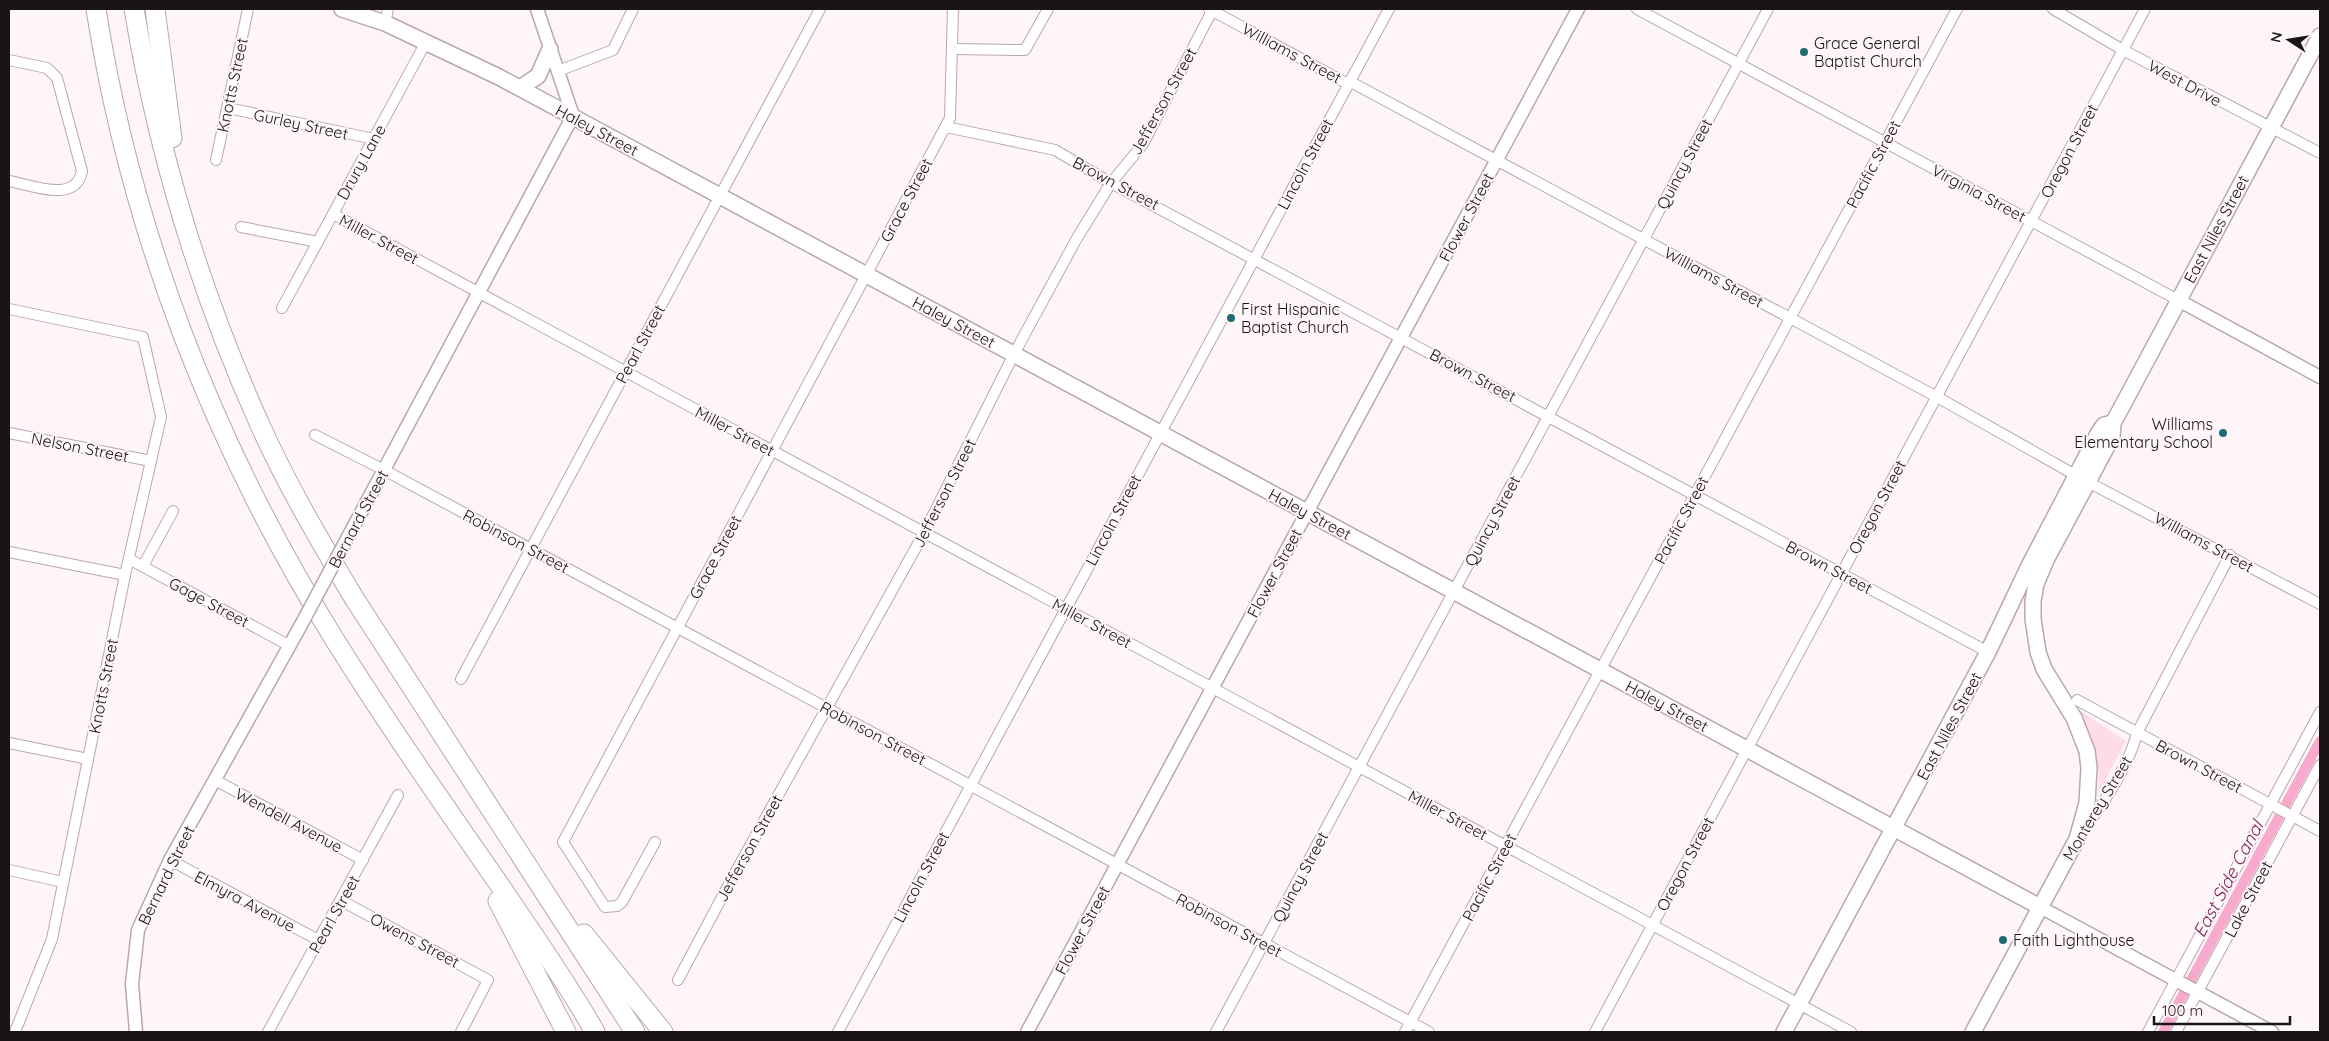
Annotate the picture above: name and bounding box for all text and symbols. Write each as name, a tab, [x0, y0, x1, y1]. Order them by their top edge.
north arrow	[2264, 15, 2314, 65]
street label: Williams Street	[1239, 18, 1345, 88]
text: N	[2266, 30, 2286, 44]
place label: Grace General Baptist Church	[1814, 33, 1922, 71]
street label: Knotts Street	[212, 36, 252, 134]
street label: Jefferson Street	[1125, 44, 1201, 158]
marker: Grace General Baptist Church	[1798, 46, 1810, 58]
street label: West Drive	[2145, 55, 2225, 111]
street label: Haley Street	[552, 100, 642, 160]
street label: Oregon Street	[2036, 101, 2102, 201]
street label: Gurley Street	[252, 104, 350, 144]
street label: Lincoln Street	[1273, 115, 1337, 213]
street label: Quincy Street	[1652, 115, 1716, 213]
street label: Pacific Street	[1842, 117, 1904, 211]
street label: Drury Lane	[332, 121, 390, 203]
street label: Brown Street	[1069, 152, 1163, 214]
street label: Grace Street	[876, 155, 936, 245]
street label: Virginia Street	[1928, 160, 2030, 226]
street label: Flower Street	[1434, 169, 1498, 265]
street label: East Niles Street	[2179, 172, 2253, 286]
street label: Miller Street	[336, 210, 422, 268]
street label: Williams Street	[1661, 242, 1767, 312]
street label: Haley Street	[909, 292, 999, 352]
place label: First Hispanic Baptist Church	[1241, 299, 1349, 337]
street label: Pearl Street	[611, 301, 669, 387]
marker: First Hispanic Baptist Church	[1225, 312, 1237, 324]
street label: Brown Street	[1426, 344, 1520, 406]
street label: Miller Street	[692, 402, 778, 460]
place label: Williams Elementary School	[2074, 414, 2213, 452]
marker: Williams Elementary School	[2217, 427, 2229, 439]
street label: Nelson Street	[30, 428, 130, 466]
street label: Jefferson Street	[908, 435, 980, 551]
street label: Oregon Street	[1844, 457, 1910, 557]
street label: Bernard Street	[324, 467, 392, 571]
street label: Lincoln Street	[1081, 471, 1145, 569]
street label: Quincy Street	[1460, 472, 1524, 570]
street label: Pacific Street	[1650, 473, 1712, 567]
street label: Haley Street	[1265, 484, 1355, 544]
street label: Robinson Street	[460, 505, 572, 577]
street label: Williams Street	[2151, 507, 2257, 577]
street label: Grace Street	[685, 512, 745, 602]
street label: Flower Street	[1242, 525, 1306, 621]
street label: Brown Street	[1782, 536, 1876, 598]
street label: Gage Street	[166, 573, 252, 631]
street label: Miller Street	[1049, 594, 1135, 652]
street label: Knotts Street	[84, 637, 122, 735]
street label: East Niles Street	[1912, 669, 1986, 783]
street label: Haley Street	[1622, 676, 1712, 736]
street label: Robinson Street	[817, 697, 929, 769]
street label: Brown Street	[2152, 735, 2246, 797]
street label: Monterey Street	[2058, 752, 2136, 864]
street label: Wendell Avenue	[232, 783, 346, 857]
street label: Miller Street	[1405, 786, 1491, 844]
street label: Jefferson Street	[711, 791, 787, 905]
street label: Oregon Street	[1652, 814, 1718, 914]
water label: East Side Canal	[2188, 815, 2269, 941]
street label: Bernard Street	[133, 822, 199, 928]
street label: Lincoln Street	[889, 828, 953, 926]
street label: Quincy Street	[1268, 828, 1332, 926]
street label: Pacific Street	[1458, 830, 1520, 924]
street label: Lake Street	[2220, 857, 2276, 941]
street label: Elmyra Avenue	[191, 866, 299, 936]
street label: Pearl Street	[304, 871, 364, 957]
street label: Flower Street	[1050, 882, 1114, 978]
street label: Robinson Street	[1173, 889, 1285, 961]
street label: Owens Street	[367, 908, 463, 972]
place label: Faith Lighthouse	[2013, 930, 2135, 950]
marker: Faith Lighthouse	[1997, 934, 2009, 946]
scale bar	[2154, 994, 2290, 1026]
text: 100 m	[2162, 1001, 2203, 1020]

